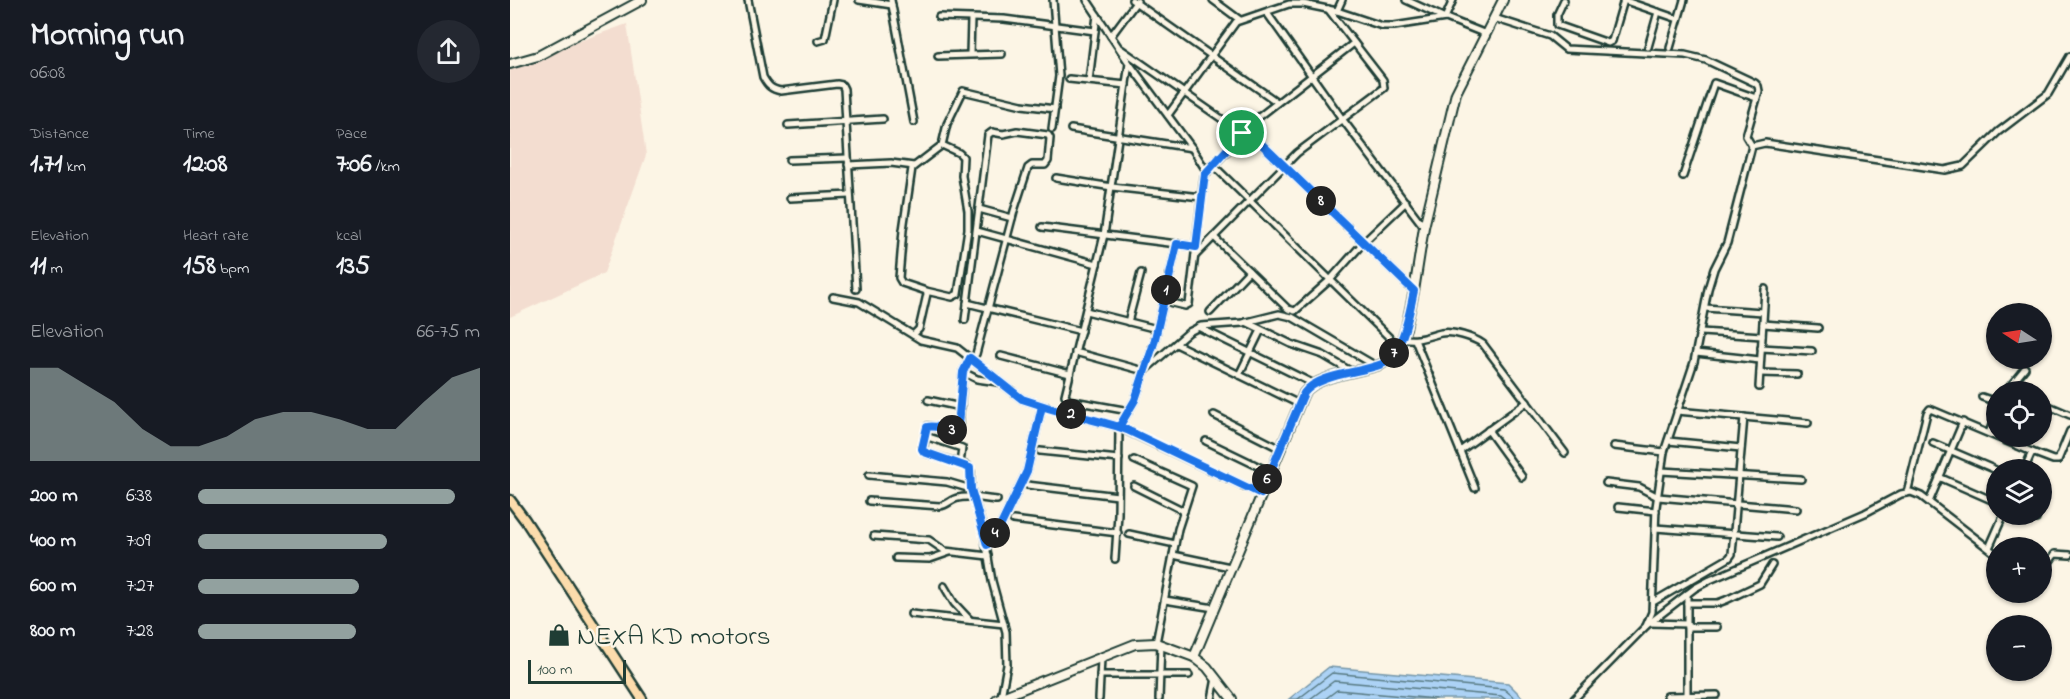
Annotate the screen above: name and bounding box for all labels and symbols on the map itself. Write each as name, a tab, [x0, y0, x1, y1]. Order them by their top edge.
pin	[1216, 107, 1267, 158]
pin: 8	[1306, 186, 1336, 216]
pin: 1	[1151, 275, 1181, 305]
north arrow	[1986, 303, 2052, 369]
pin: 7	[1379, 338, 1409, 368]
pin: 2	[1056, 399, 1086, 429]
pin: 3	[937, 415, 967, 445]
pin: 6	[1252, 464, 1282, 494]
pin: 4	[980, 518, 1010, 548]
place label: NEXA KD motors	[577, 618, 770, 657]
shop icon: NEXA KD motors	[546, 622, 572, 648]
scale bar	[528, 657, 626, 684]

